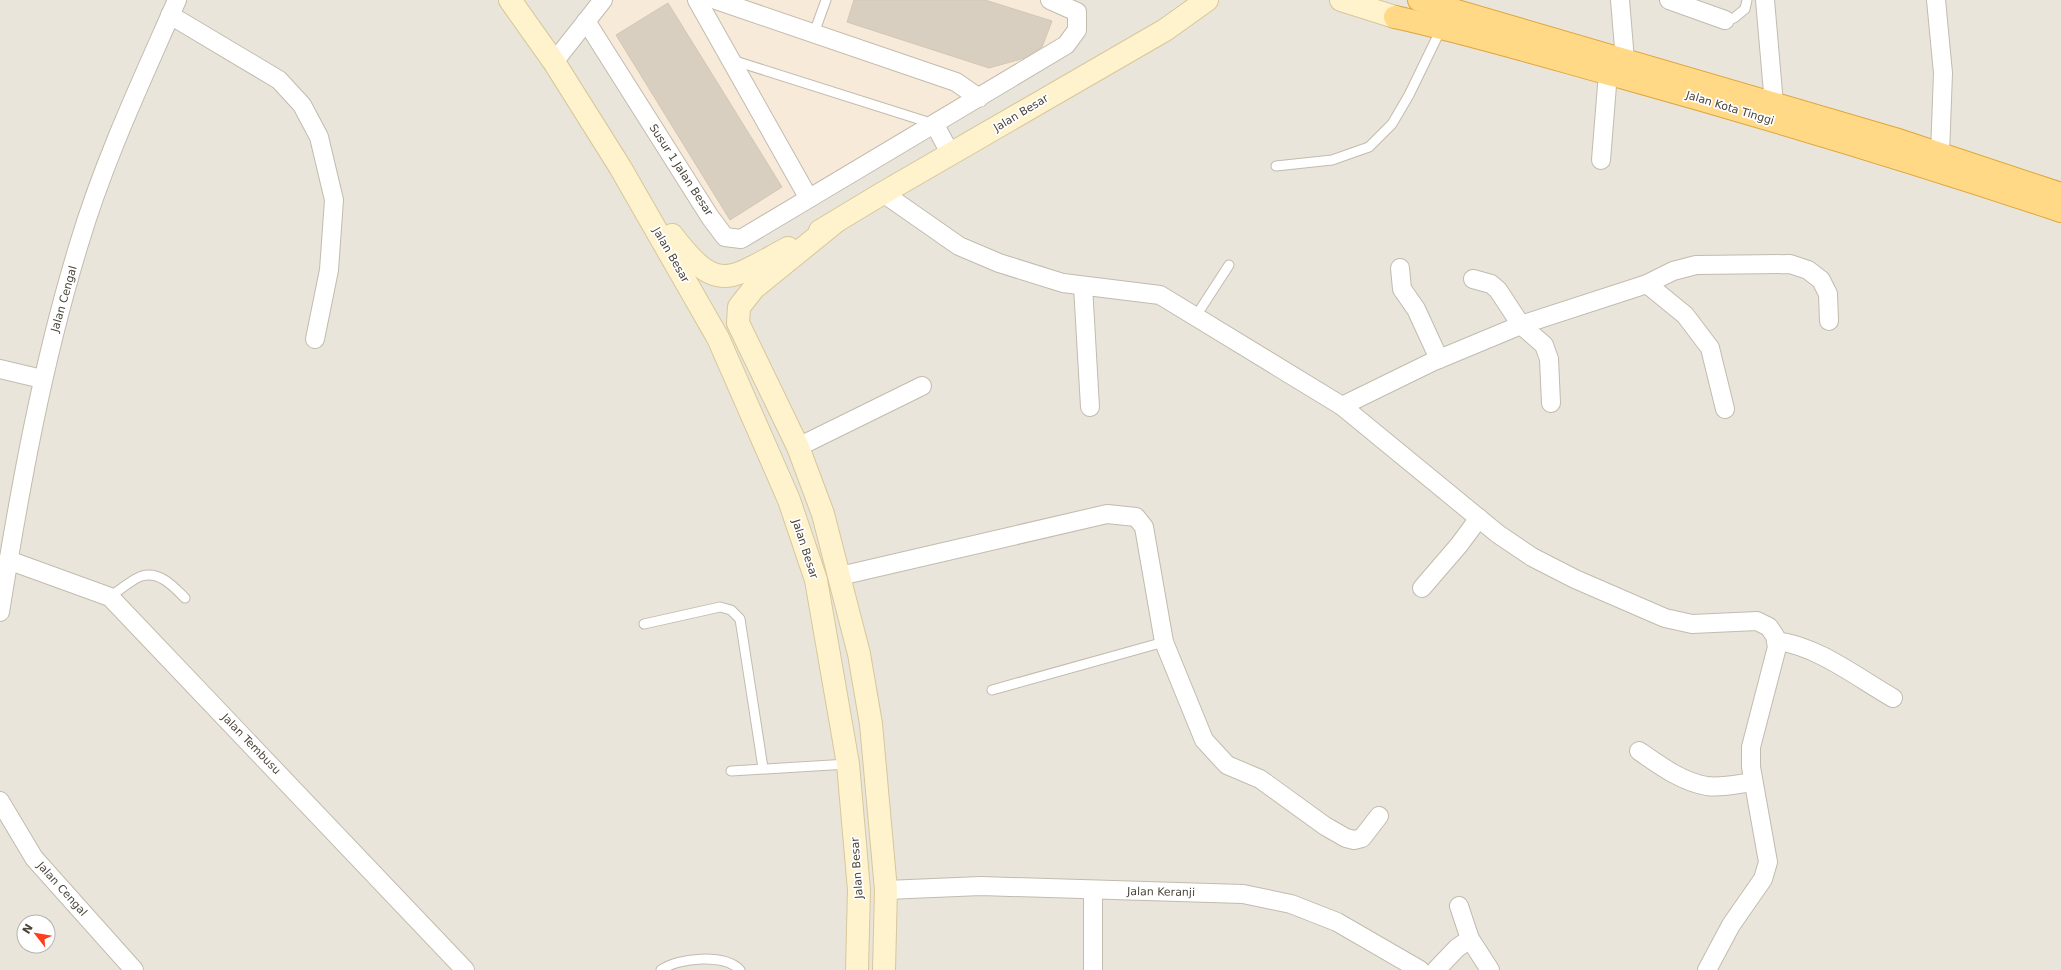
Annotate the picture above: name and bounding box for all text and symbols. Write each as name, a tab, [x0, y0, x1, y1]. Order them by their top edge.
street label: Jalan Kota Tinggi	[1683, 88, 1776, 128]
street label: Jalan Besar	[990, 91, 1051, 135]
street label: Susur 1 Jalan Besar	[646, 122, 716, 219]
street label: Jalan Besar	[649, 224, 692, 285]
street label: Jalan Cengal	[48, 264, 80, 335]
street label: Jalan Besar	[789, 517, 821, 581]
street label: Jalan Tembusu	[218, 710, 283, 777]
street label: Jalan Besar	[848, 836, 866, 900]
street label: Jalan Cengal	[34, 858, 90, 919]
street label: Jalan Keranji	[1126, 885, 1195, 899]
north arrow	[16, 914, 56, 954]
text: N	[20, 922, 36, 936]

